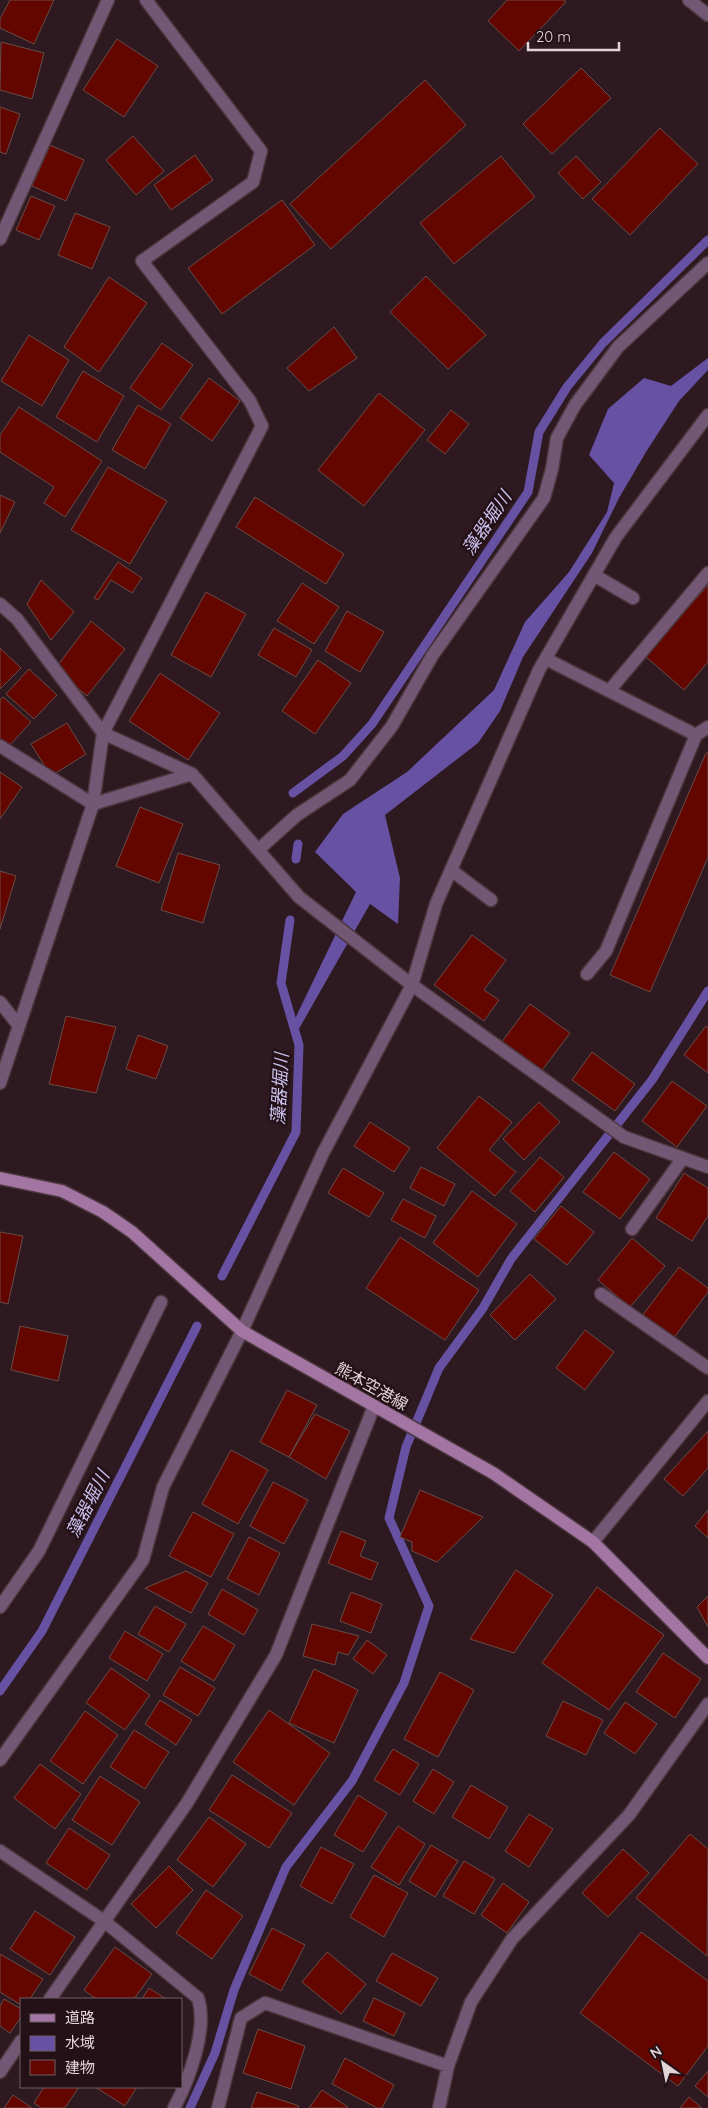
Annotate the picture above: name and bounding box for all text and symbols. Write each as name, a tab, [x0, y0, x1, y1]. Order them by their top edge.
scale bar	[528, 20, 619, 52]
text: 20 m	[536, 27, 571, 46]
water label: 藻器堀川	[457, 485, 517, 559]
water label: 藻器堀川	[266, 1050, 293, 1126]
street label: 熊本空港線	[332, 1358, 412, 1414]
water label: 藻器堀川	[61, 1465, 115, 1541]
legend	[20, 1998, 182, 2088]
text: 道路	[65, 2008, 95, 2027]
text: 水域	[65, 2033, 95, 2052]
north arrow	[638, 2038, 688, 2088]
text: N	[647, 2042, 665, 2062]
text: 建物	[65, 2058, 95, 2077]

